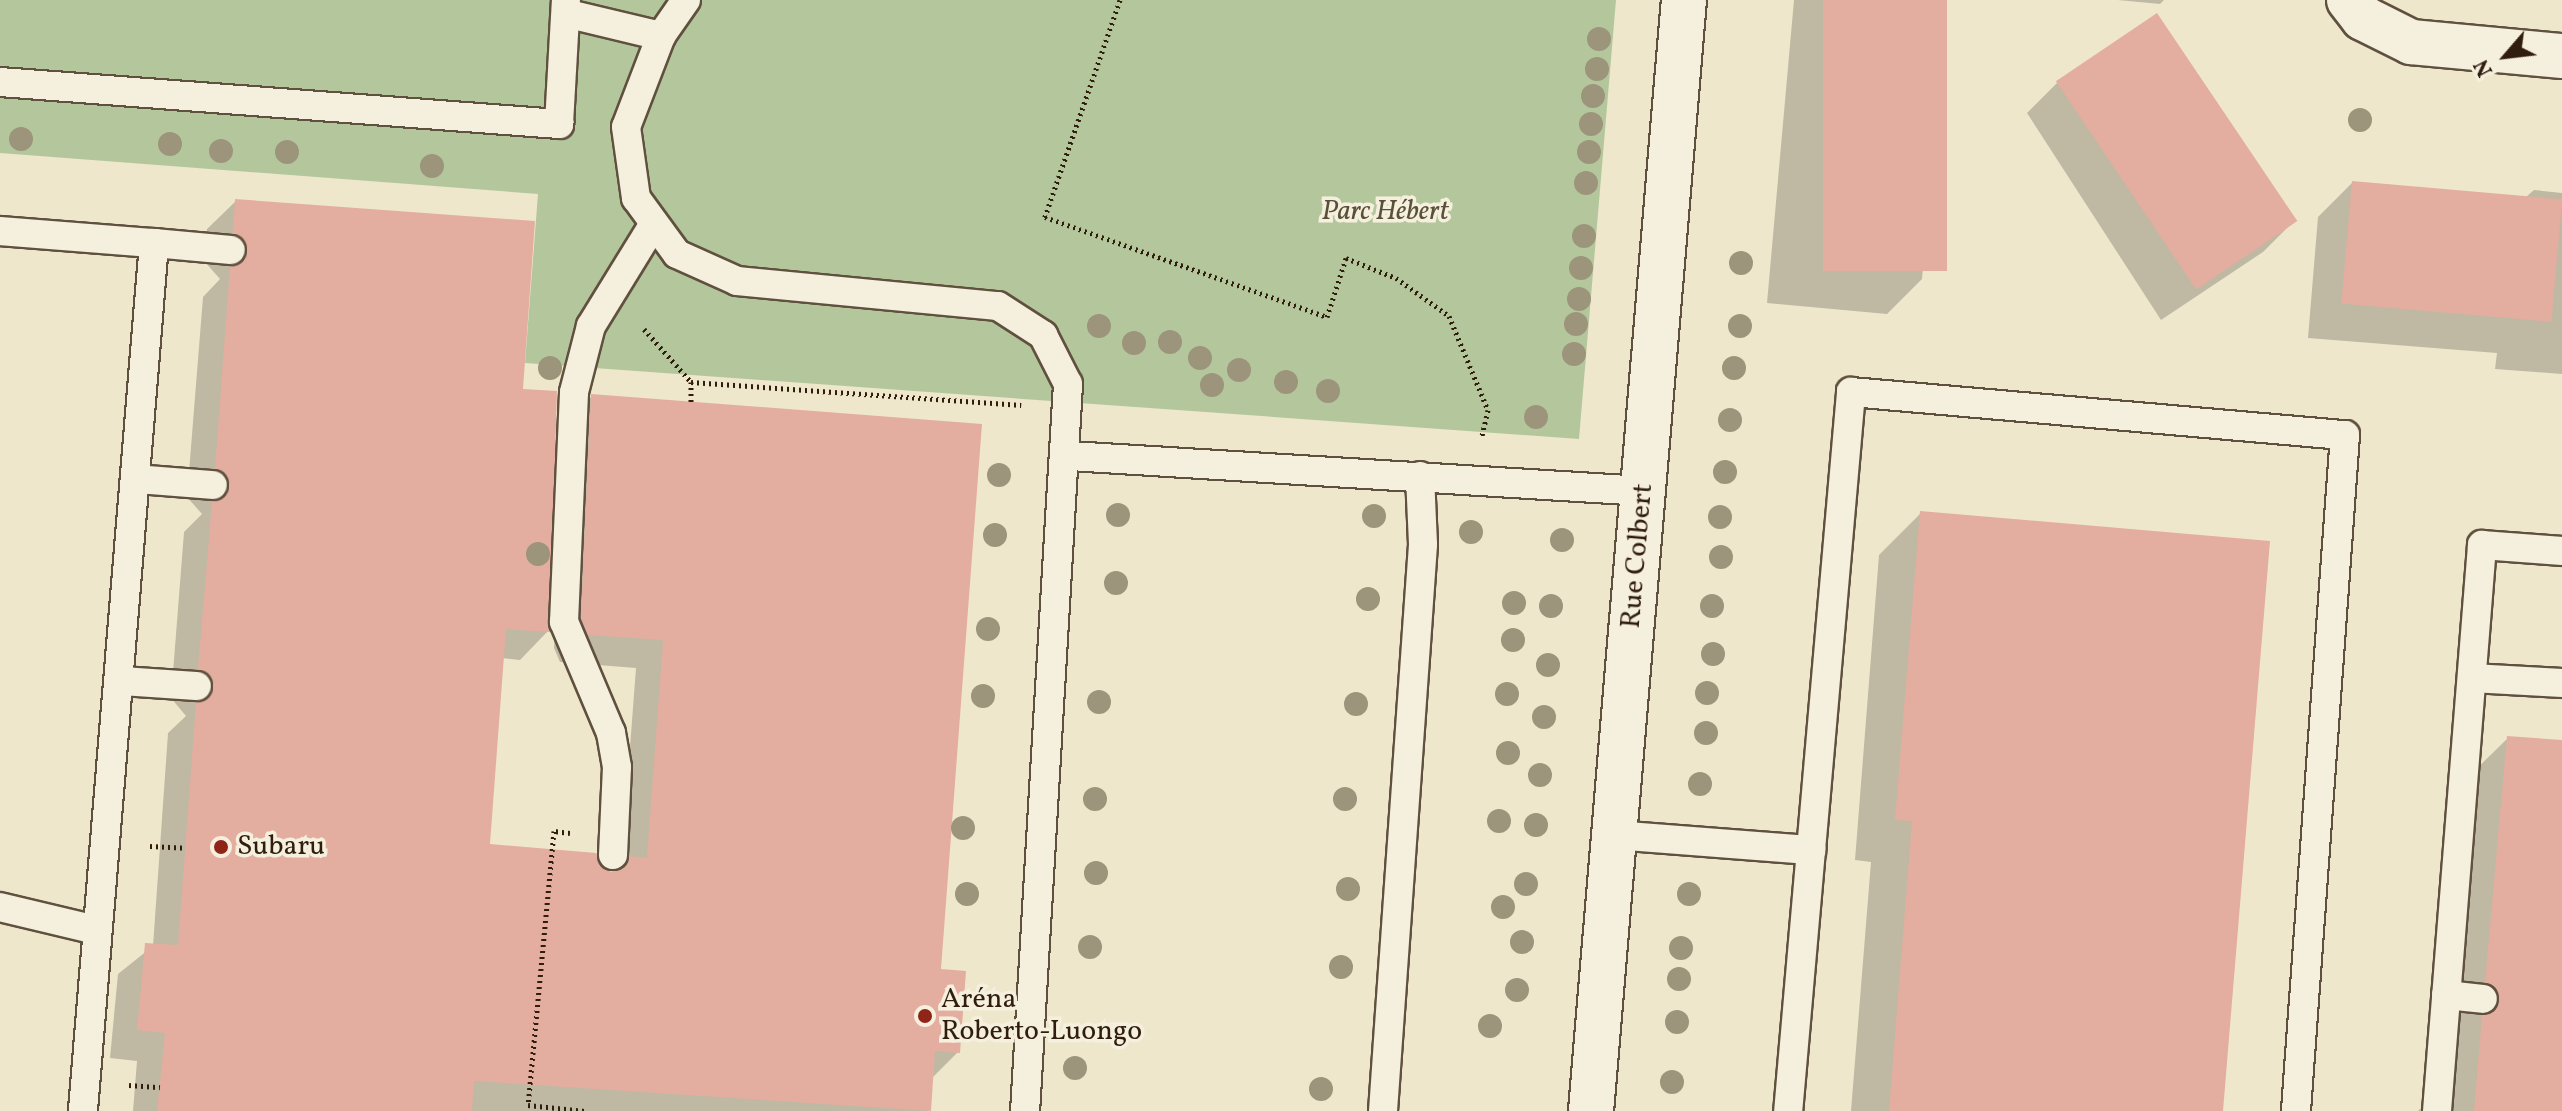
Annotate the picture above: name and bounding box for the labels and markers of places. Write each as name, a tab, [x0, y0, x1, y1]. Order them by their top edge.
place label: Subaru	[237, 830, 325, 864]
marker: Subaru	[212, 838, 230, 856]
place label: Aréna Roberto-Luongo	[941, 983, 1142, 1049]
marker: Aréna Roberto-Luongo	[916, 1007, 934, 1025]

